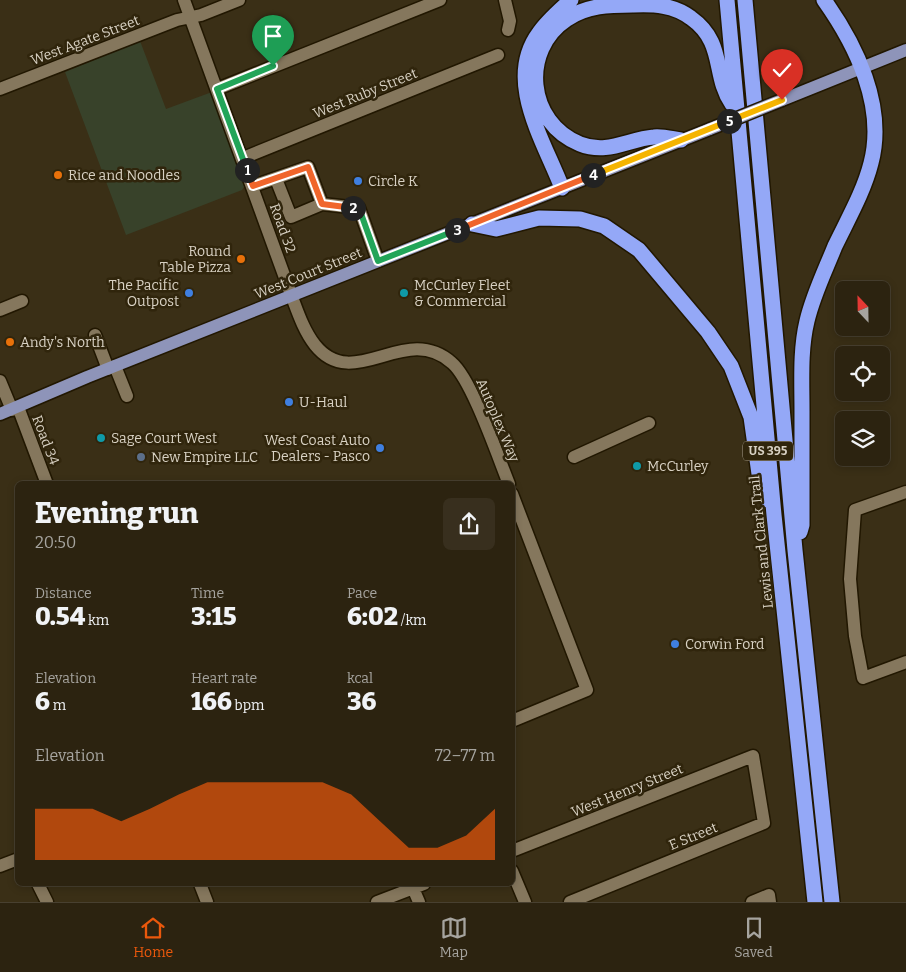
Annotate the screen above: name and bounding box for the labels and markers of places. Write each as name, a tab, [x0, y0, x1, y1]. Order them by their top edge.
pin	[252, 15, 294, 66]
pin	[761, 49, 803, 100]
pin: 5	[716, 108, 742, 134]
pin: 1	[234, 158, 260, 182]
pin: 4	[580, 162, 606, 188]
place label: Rice and Noodles	[68, 167, 180, 184]
marker: Rice and Noodles	[52, 169, 64, 181]
place label: Circle K	[368, 173, 418, 190]
marker: Circle K	[352, 175, 364, 187]
pin: 2	[340, 196, 366, 220]
pin: 3	[444, 218, 470, 242]
place label: Round Table Pizza	[160, 243, 231, 276]
marker: Round Table Pizza	[235, 253, 247, 265]
place label: The Pacific Outpost	[109, 277, 179, 310]
place label: McCurley Fleet & Commercial	[414, 277, 510, 310]
marker: The Pacific Outpost	[183, 287, 195, 299]
marker: McCurley Fleet & Commercial	[398, 287, 410, 299]
place label: Andy's North	[20, 334, 105, 351]
marker: Andy's North	[4, 336, 16, 348]
place label: U-Haul	[299, 394, 347, 411]
marker: U-Haul	[283, 396, 295, 408]
place label: Sage Court West	[111, 430, 217, 447]
marker: Sage Court West	[95, 432, 107, 444]
place label: West Coast Auto Dealers - Pasco	[264, 432, 370, 465]
marker: West Coast Auto Dealers - Pasco	[374, 442, 386, 454]
place label: New Empire LLC	[151, 449, 258, 466]
marker: New Empire LLC	[135, 451, 147, 463]
place label: McCurley	[647, 458, 709, 475]
marker: McCurley	[631, 460, 643, 472]
place label: Corwin Ford	[685, 636, 764, 653]
marker: Corwin Ford	[669, 638, 681, 650]

